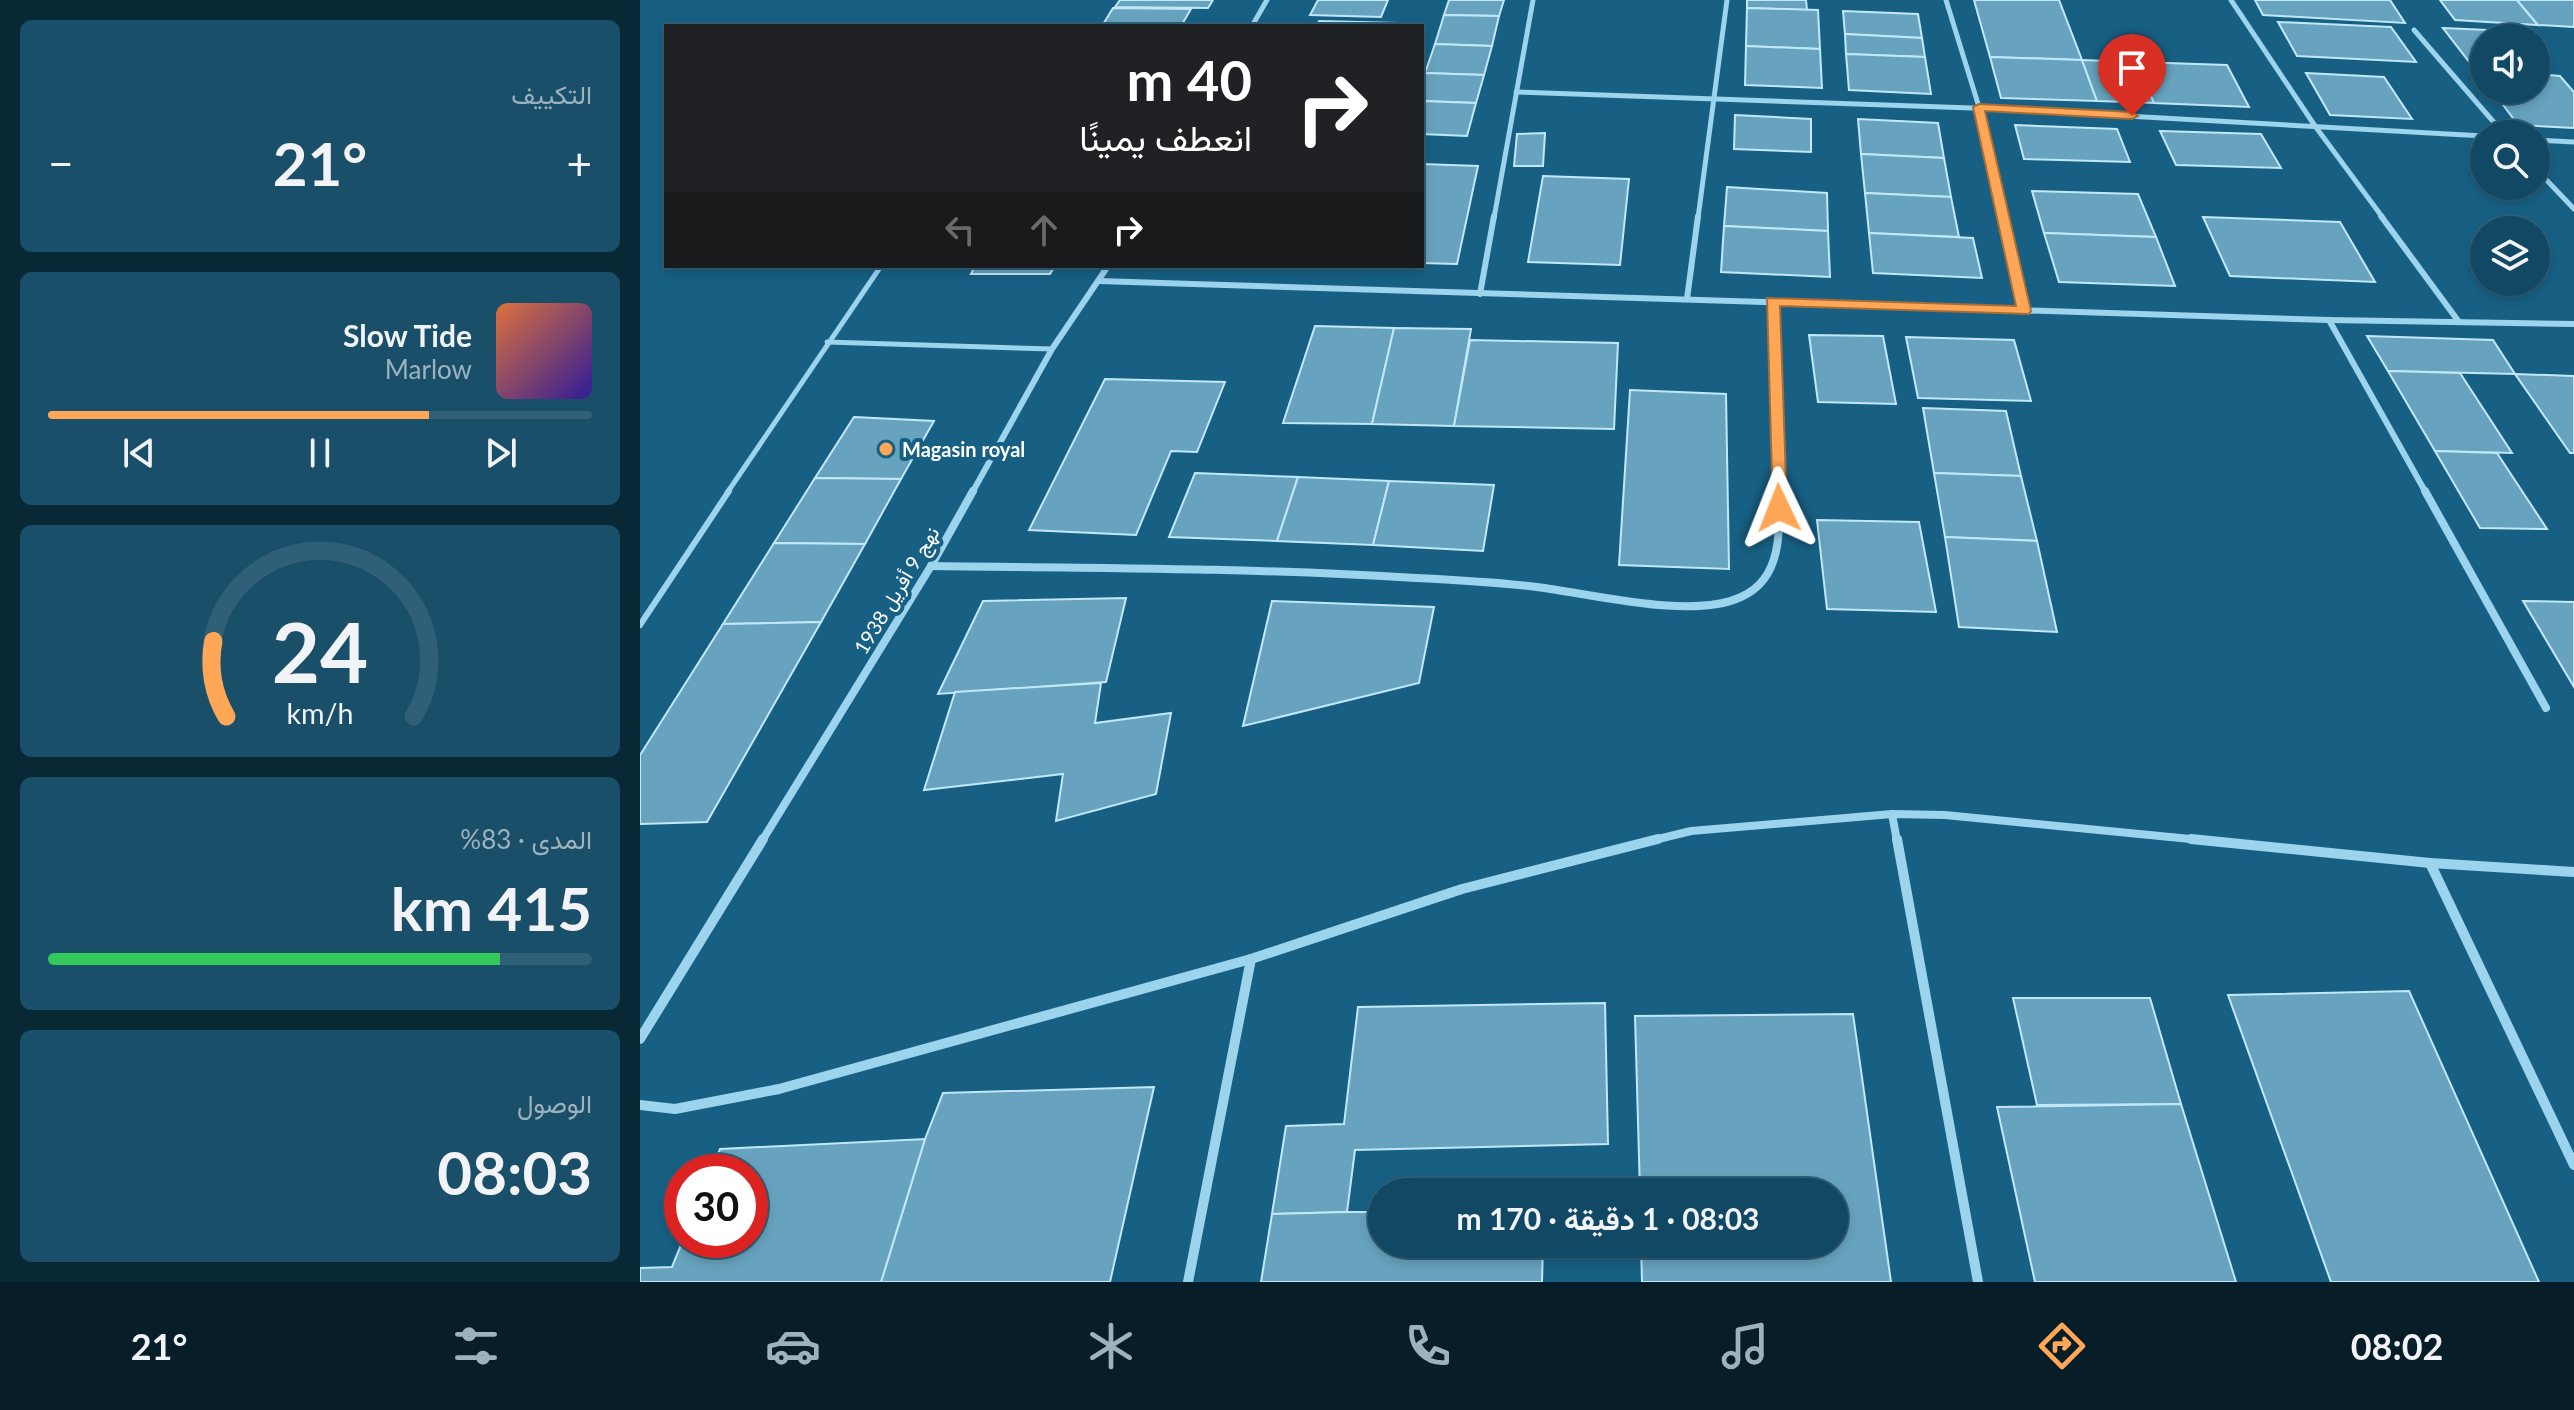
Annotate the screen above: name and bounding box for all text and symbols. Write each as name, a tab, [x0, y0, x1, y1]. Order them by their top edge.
map controls	[2470, 24, 2550, 296]
button: sound	[2470, 24, 2550, 104]
pin	[2098, 34, 2166, 116]
text: 40 m	[1127, 46, 1252, 113]
icon: arrive	[2110, 46, 2154, 90]
icon: right	[1280, 56, 1384, 160]
text: التكييف	[511, 78, 592, 110]
text: انعطف يمينًا	[1079, 115, 1252, 159]
button: search	[2470, 120, 2550, 200]
text: 21°	[273, 127, 367, 199]
text: −	[48, 137, 74, 189]
text: +	[566, 137, 592, 189]
icon: left	[938, 208, 982, 252]
icon: ahead	[1022, 208, 1066, 252]
icon: right	[1106, 208, 1150, 252]
button: layers	[2470, 216, 2550, 296]
text: Slow Tide	[343, 317, 472, 353]
text: Marlow	[385, 353, 472, 385]
icon: previous	[117, 431, 161, 475]
icon: pause	[298, 431, 342, 475]
icon: next	[479, 431, 523, 475]
place label: Magasin royal	[902, 437, 1025, 461]
marker: Magasin royal	[877, 440, 895, 458]
position arrow	[1737, 466, 1821, 550]
street label: نهج 9 أفريل 1938	[848, 522, 946, 660]
text: 24	[272, 601, 368, 701]
text: km/h	[287, 696, 353, 730]
text: المدى · 83%	[460, 823, 592, 855]
text: 415 km	[391, 872, 592, 944]
text: الوصول	[517, 1087, 592, 1119]
text: 08:03	[437, 1136, 592, 1208]
speed limit sign: 30	[664, 1154, 768, 1258]
text: 08:03 · 1 دقيقة · 170 m	[1456, 1200, 1760, 1236]
icon: filters	[448, 1318, 504, 1374]
icon: car	[765, 1318, 821, 1374]
icon: climate	[1083, 1318, 1139, 1374]
icon: phone	[1400, 1318, 1456, 1374]
icon: music	[1717, 1318, 1773, 1374]
icon: directions	[2034, 1318, 2090, 1374]
text: 21°	[131, 1324, 187, 1368]
text: 08:02	[2351, 1324, 2443, 1368]

